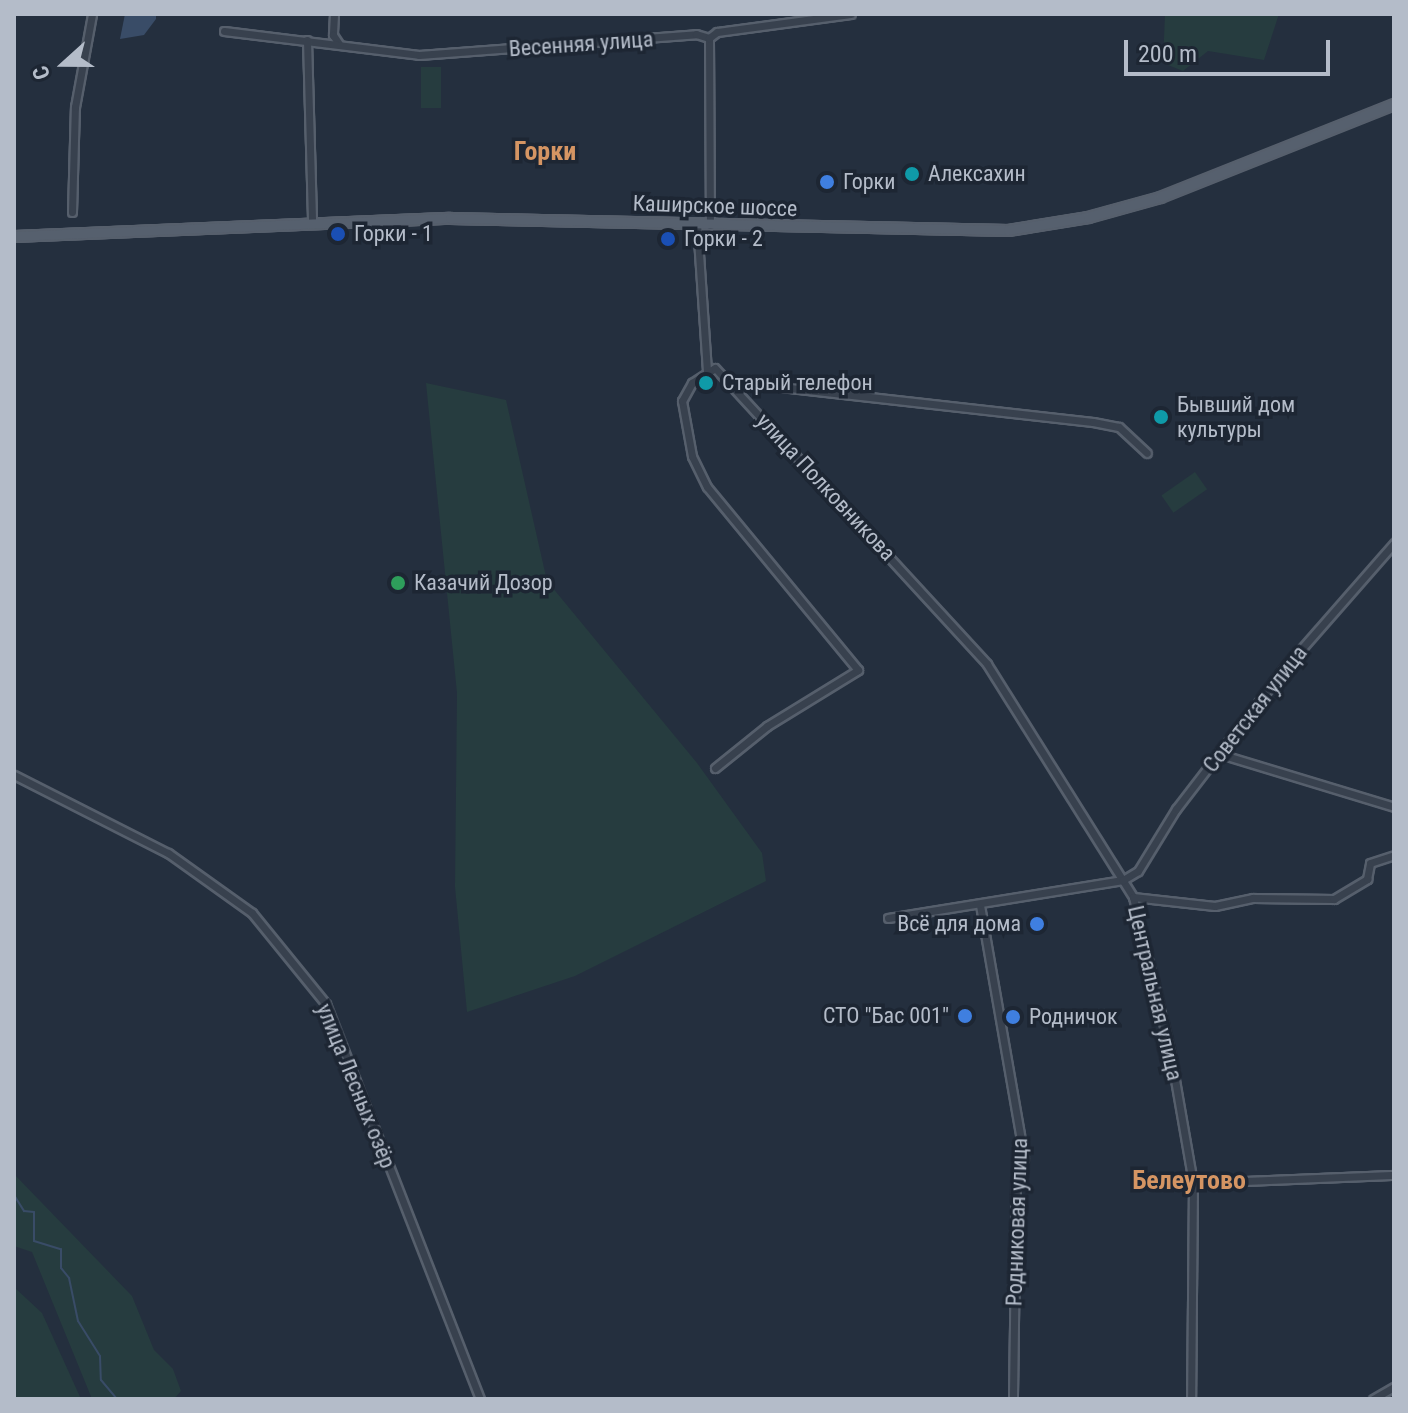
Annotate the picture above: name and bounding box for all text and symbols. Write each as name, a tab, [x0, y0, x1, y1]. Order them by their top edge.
north arrow	[24, 24, 104, 104]
scale bar	[1128, 24, 1334, 74]
street label: Весенняя улица	[508, 26, 654, 62]
text: 200 m	[1138, 40, 1197, 68]
text: С	[27, 62, 55, 83]
district label: Горки	[514, 136, 576, 168]
place label: Алексахин	[928, 161, 1026, 187]
marker: Алексахин	[903, 165, 921, 183]
place label: Горки	[843, 169, 895, 195]
marker: Горки	[818, 173, 836, 191]
street label: Каширское шоссе	[632, 190, 798, 222]
place label: Горки - 1	[354, 221, 433, 247]
marker: Горки - 1	[329, 225, 347, 243]
place label: Горки - 2	[684, 226, 763, 252]
marker: Горки - 2	[659, 230, 677, 248]
place label: Старый телефон	[722, 370, 873, 396]
marker: Старый телефон	[697, 374, 715, 392]
place label: Бывший дом культуры	[1177, 391, 1295, 442]
street label: улица Полковникова	[751, 408, 901, 566]
marker: Бывший дом культуры	[1152, 408, 1170, 426]
place label: Казачий Дозор	[414, 570, 553, 596]
marker: Казачий Дозор	[389, 574, 407, 592]
street label: Советская улица	[1197, 640, 1313, 778]
street label: Центральная улица	[1122, 903, 1188, 1083]
place label: Всё для дома	[897, 911, 1021, 937]
marker: Всё для дома	[1028, 915, 1046, 933]
street label: улица Лесных озёр	[311, 1000, 401, 1172]
place label: СТО "Бас 001"	[823, 1003, 949, 1029]
place label: Родничок	[1029, 1004, 1118, 1030]
marker: СТО "Бас 001"	[956, 1007, 974, 1025]
marker: Родничок	[1004, 1008, 1022, 1026]
street label: Родниковая улица	[1001, 1137, 1033, 1307]
district label: Белеутово	[1132, 1165, 1246, 1197]

